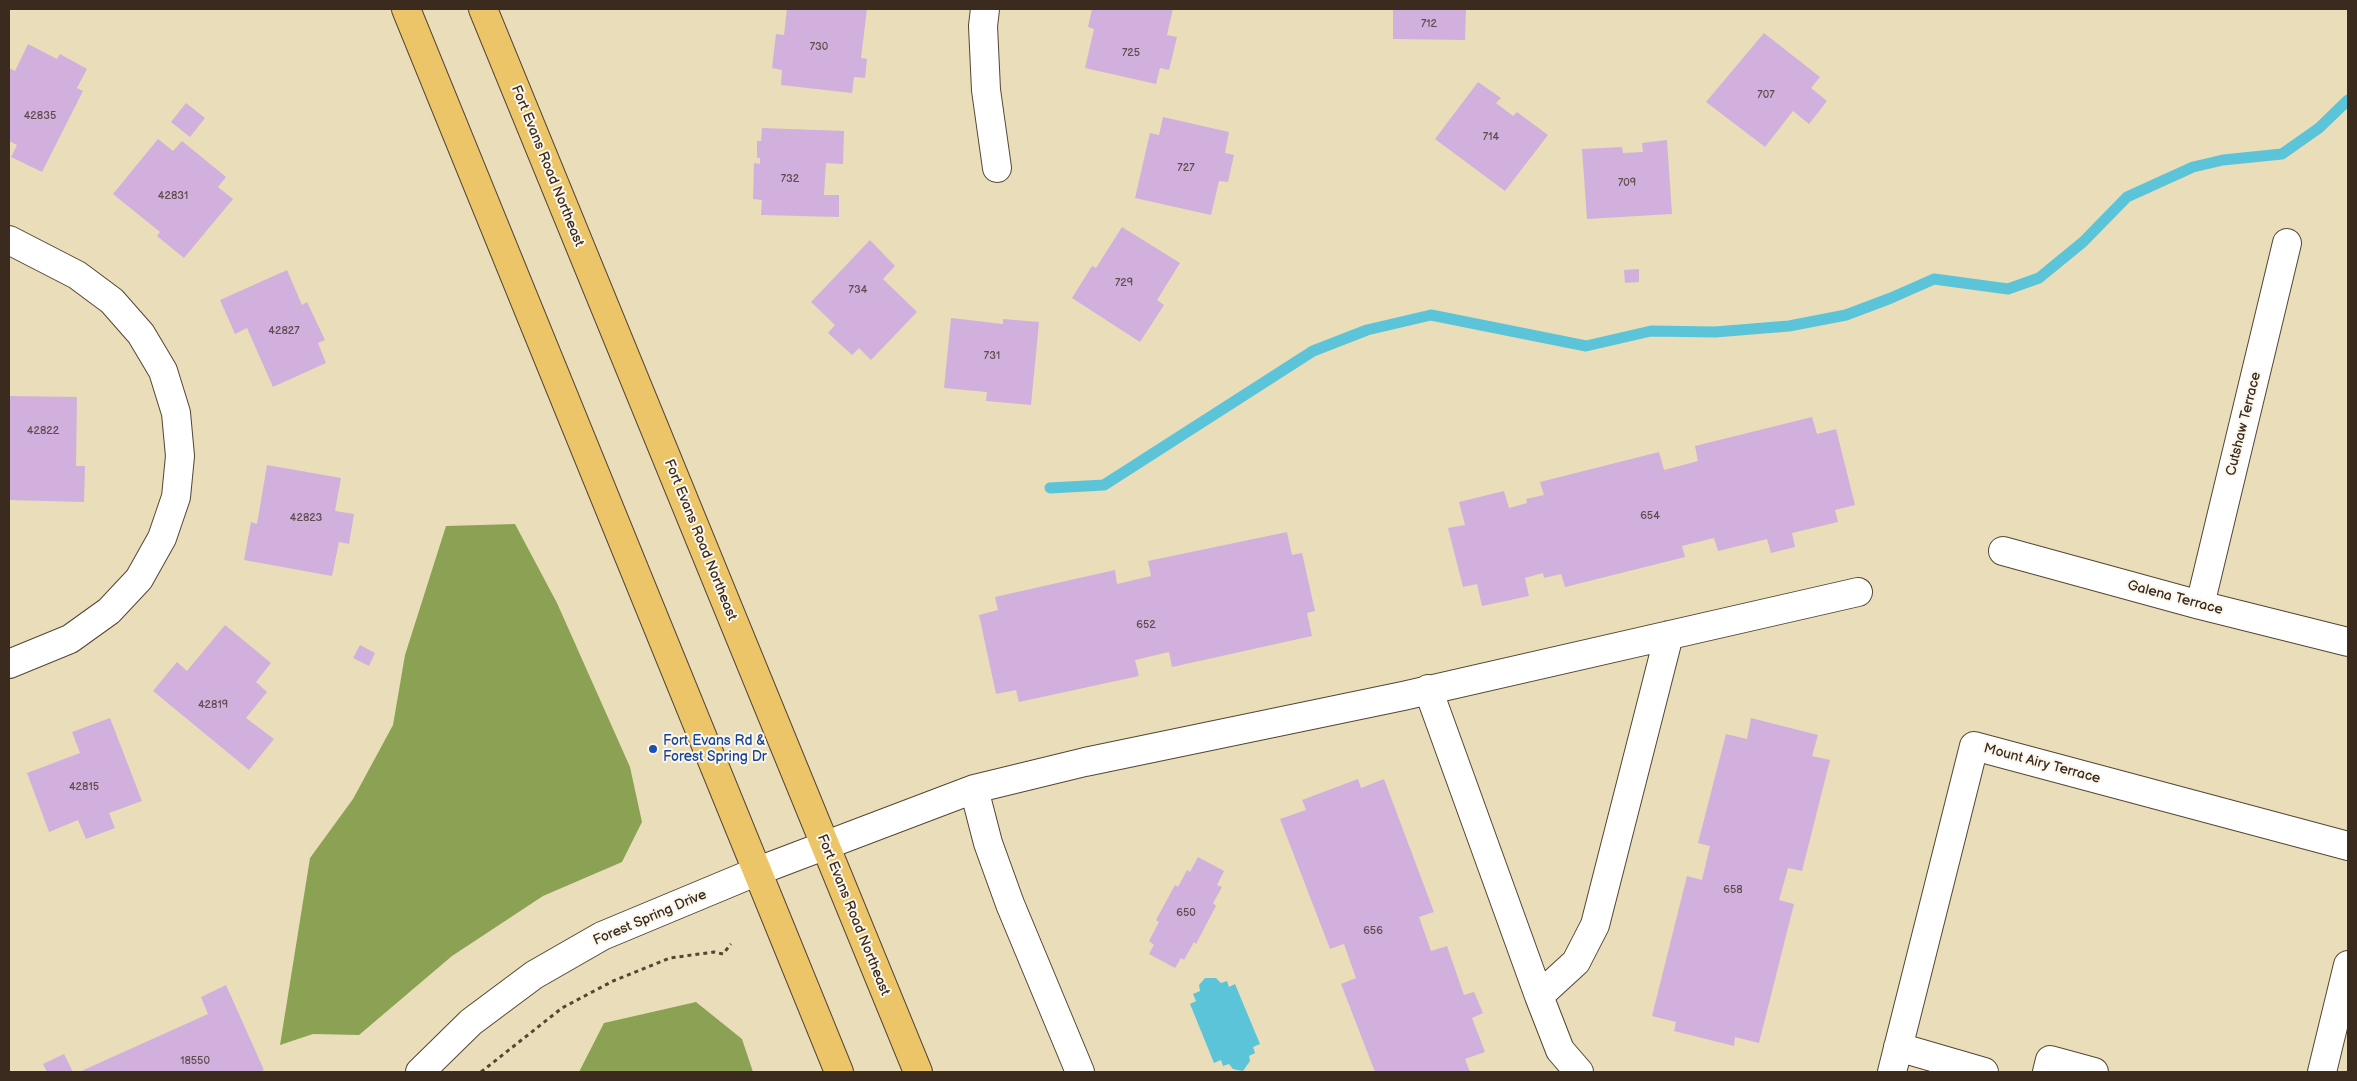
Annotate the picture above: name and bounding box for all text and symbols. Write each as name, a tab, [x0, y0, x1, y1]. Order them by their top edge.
house number: 712	[1421, 17, 1437, 31]
house number: 730	[810, 40, 828, 54]
house number: 725	[1122, 46, 1140, 60]
street label: Fort Evans Road Northeast	[507, 83, 587, 249]
house number: 707	[1757, 88, 1775, 102]
house number: 42835	[24, 109, 56, 123]
house number: 714	[1483, 130, 1499, 144]
house number: 727	[1177, 161, 1195, 175]
house number: 732	[781, 172, 799, 186]
house number: 709	[1618, 176, 1636, 190]
house number: 42831	[158, 189, 188, 203]
house number: 729	[1115, 276, 1133, 290]
house number: 734	[849, 283, 867, 297]
house number: 42827	[268, 324, 300, 338]
house number: 731	[984, 349, 1000, 363]
street label: Cutshaw Terrace	[2223, 370, 2265, 478]
house number: 42822	[27, 424, 59, 438]
street label: Fort Evans Road Northeast	[660, 457, 740, 623]
house number: 654	[1640, 509, 1660, 523]
house number: 42823	[290, 511, 322, 525]
street label: Galena Terrace	[2125, 577, 2225, 619]
house number: 652	[1136, 618, 1156, 632]
house number: 42819	[198, 698, 228, 712]
place label: Fort Evans Rd & Forest Spring Dr	[663, 733, 767, 766]
street label: Mount Airy Terrace	[1982, 740, 2102, 788]
marker: Fort Evans Rd & Forest Spring Dr	[647, 743, 659, 755]
house number: 42815	[69, 780, 99, 794]
street label: Fort Evans Road Northeast	[813, 832, 893, 998]
house number: 658	[1723, 883, 1743, 897]
street label: Forest Spring Drive	[591, 887, 709, 949]
house number: 650	[1176, 906, 1196, 920]
house number: 656	[1363, 924, 1383, 938]
house number: 18550	[180, 1054, 210, 1068]

